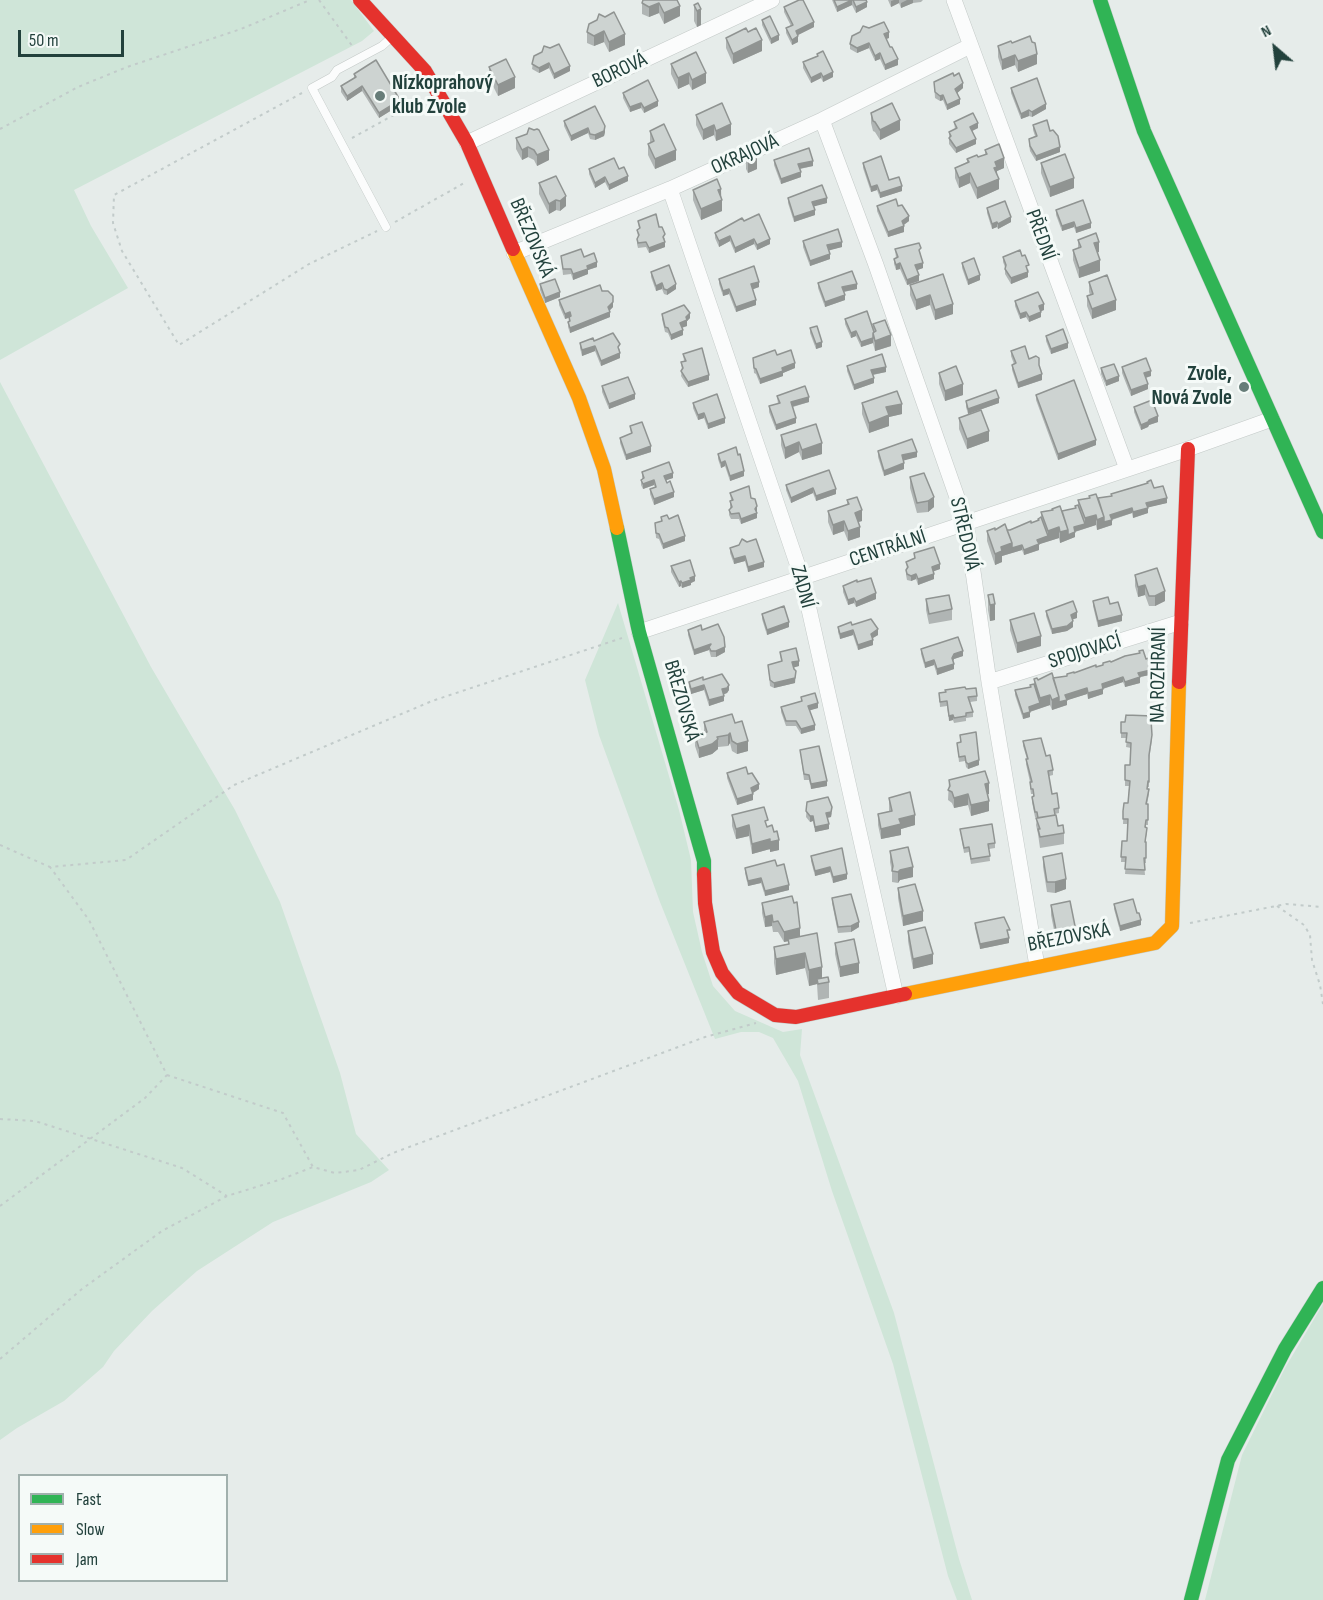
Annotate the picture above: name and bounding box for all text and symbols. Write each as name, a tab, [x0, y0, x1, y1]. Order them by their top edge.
scale bar	[21, 18, 128, 56]
north arrow	[1245, 18, 1305, 78]
text: N	[1258, 21, 1275, 42]
text: 50 m	[29, 30, 59, 51]
street label: BOROVÁ	[589, 47, 651, 95]
place label: Nízkoprahový klub Zvole	[392, 71, 493, 121]
marker: Nízkoprahový klub Zvole	[373, 89, 387, 103]
street label: OKRAJOVÁ	[708, 129, 782, 181]
street label: BŘEZOVSKÁ	[503, 195, 559, 281]
street label: PŘEDNÍ	[1019, 206, 1061, 264]
place label: Zvole, Nová Zvole	[1152, 362, 1232, 412]
marker: Zvole, Nová Zvole	[1237, 380, 1251, 394]
street label: STŘEDOVÁ	[943, 495, 985, 573]
street label: CENTRÁLNÍ	[846, 525, 930, 573]
street label: ZADNÍ	[784, 563, 820, 611]
street label: NA ROZHRANÍ	[1146, 627, 1172, 723]
street label: SPOJOVACÍ	[1046, 629, 1124, 675]
street label: BŘEZOVSKÁ	[657, 657, 705, 745]
street label: BŘEZOVSKÁ	[1026, 918, 1112, 958]
legend	[18, 1474, 228, 1582]
text: Fast	[76, 1489, 101, 1510]
text: Slow	[76, 1519, 105, 1540]
text: Jam	[76, 1549, 98, 1570]

